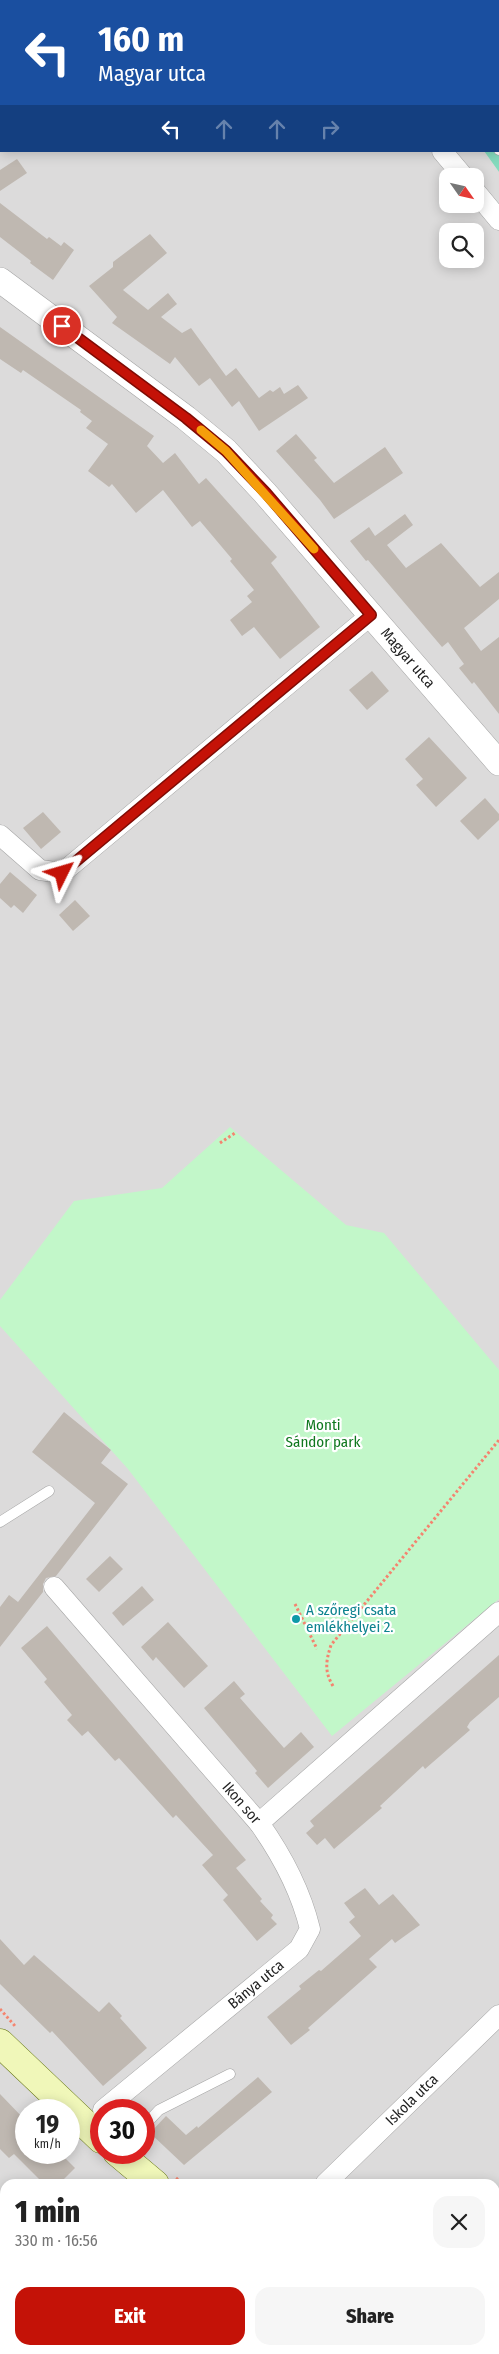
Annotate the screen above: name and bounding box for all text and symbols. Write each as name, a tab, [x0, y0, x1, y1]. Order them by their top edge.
text: 160 m	[98, 18, 184, 60]
icon: left	[15, 20, 80, 85]
text: Magyar utca	[98, 60, 206, 87]
icon: left	[157, 115, 185, 143]
icon: ahead	[210, 115, 238, 143]
icon: ahead	[263, 115, 291, 143]
icon: right	[316, 115, 344, 143]
north arrow	[439, 168, 484, 212]
map controls	[439, 168, 484, 268]
button: search	[439, 223, 484, 268]
pin	[41, 305, 83, 347]
icon: arrive	[48, 312, 76, 340]
street label: Magyar utca	[377, 624, 439, 692]
position arrow	[35, 846, 87, 898]
park label: Monti Sándor park	[286, 1416, 360, 1451]
place label: A szőregi csata emlékhelyei 2.	[306, 1601, 396, 1636]
marker: A szőregi csata emlékhelyei 2.	[290, 1613, 302, 1625]
street label: Ikon sor	[218, 1778, 265, 1828]
street label: Bánya utca	[224, 1956, 288, 2013]
street label: Iskola utca	[382, 2070, 442, 2129]
speed limit sign: 30	[90, 2099, 155, 2164]
text: 19	[36, 2110, 59, 2140]
text: km/h	[34, 2137, 61, 2151]
text: 1 min	[15, 2194, 80, 2230]
button: close	[433, 2196, 485, 2248]
text: 330 m · 16:56	[15, 2231, 98, 2250]
button: Exit	[15, 2287, 245, 2345]
button: Share	[255, 2287, 485, 2345]

